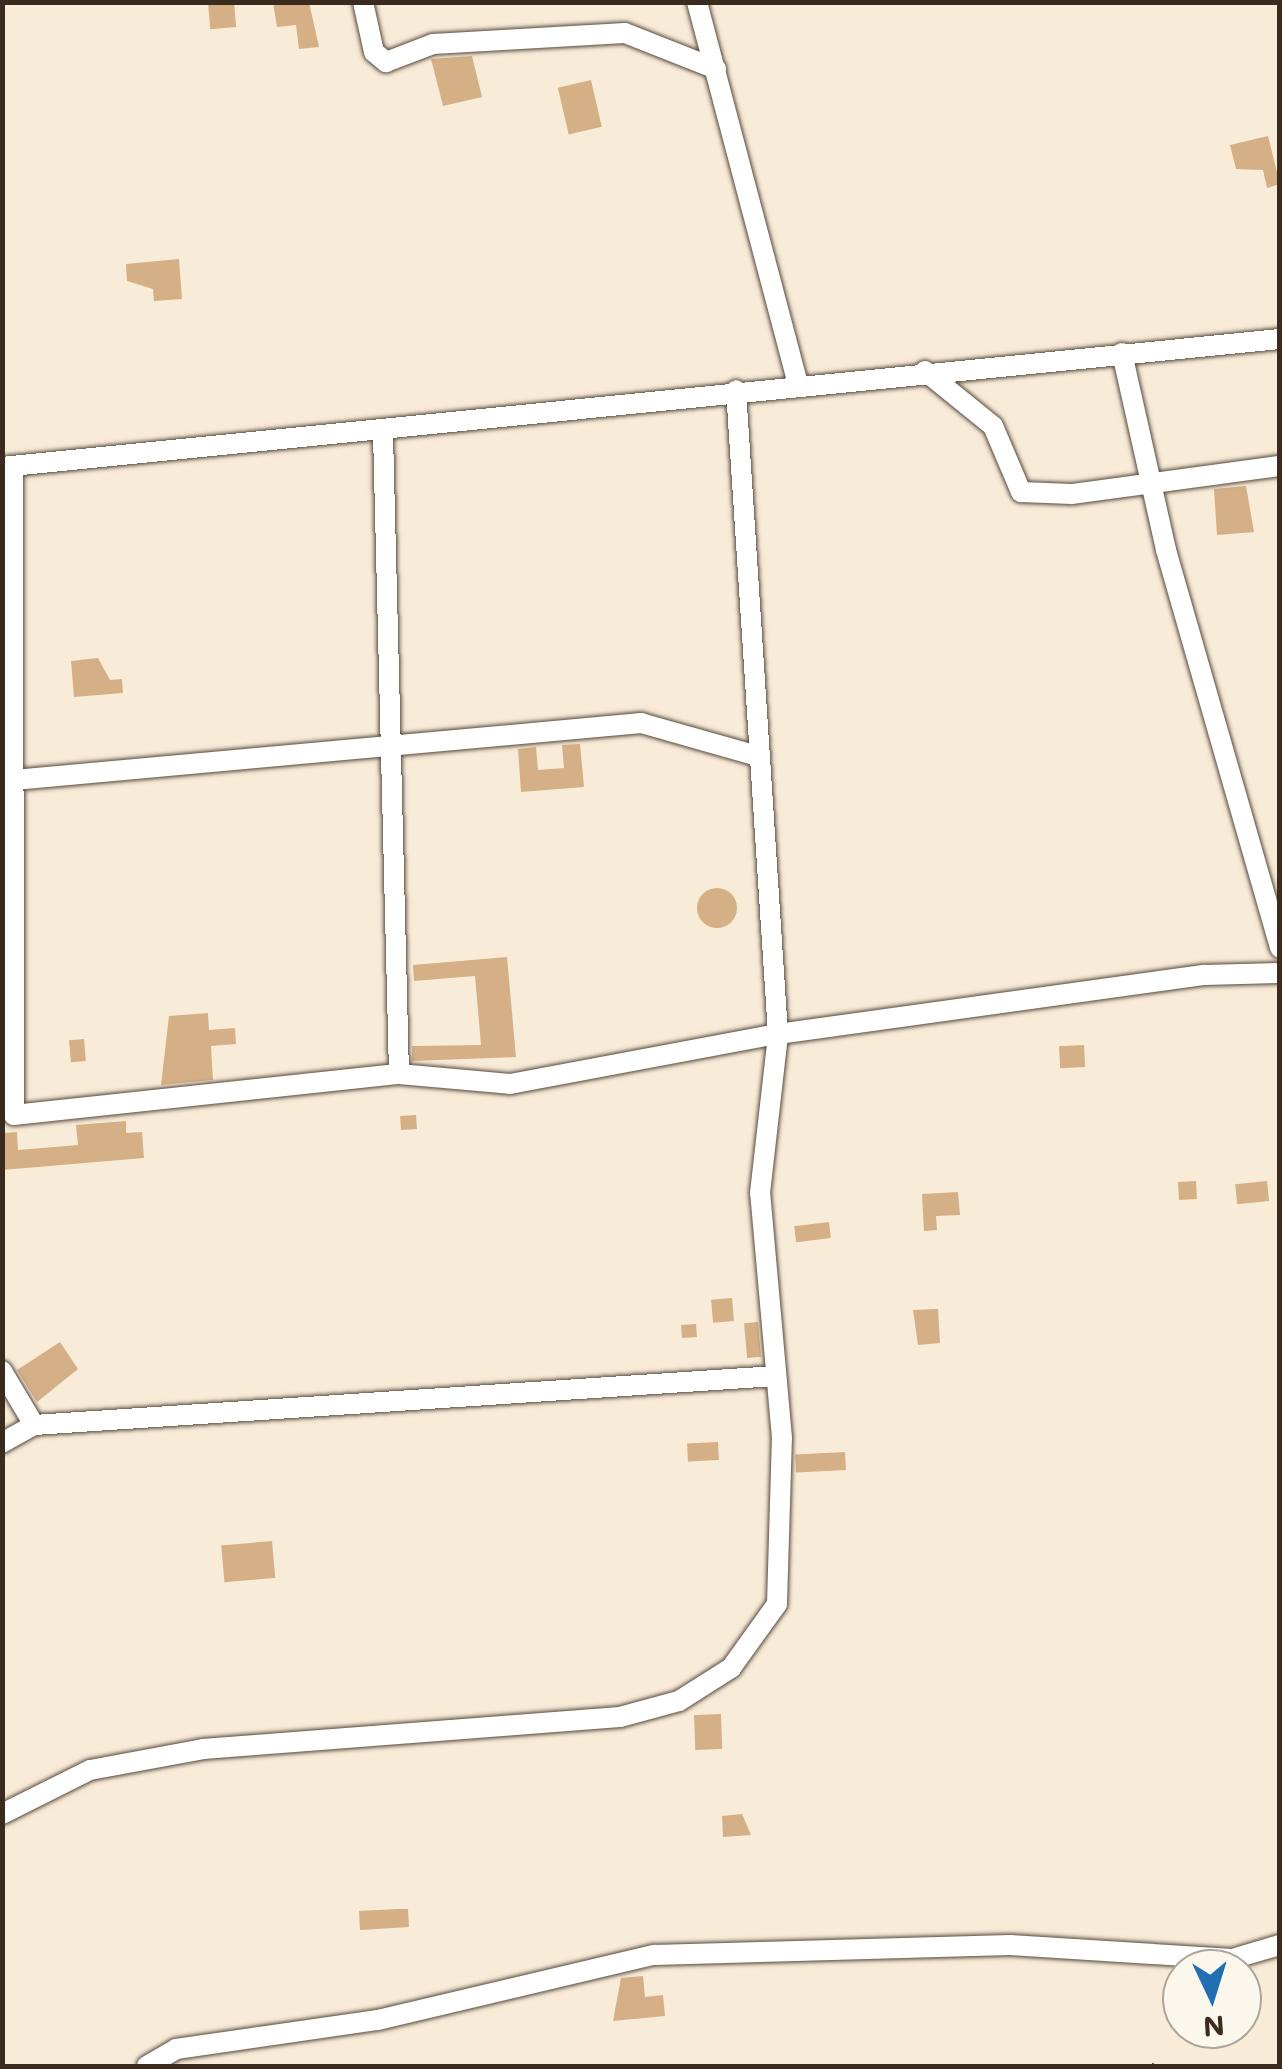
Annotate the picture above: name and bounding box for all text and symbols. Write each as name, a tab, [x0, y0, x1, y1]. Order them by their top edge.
north arrow	[1162, 1949, 1262, 2049]
text: N	[1202, 2008, 1226, 2046]

